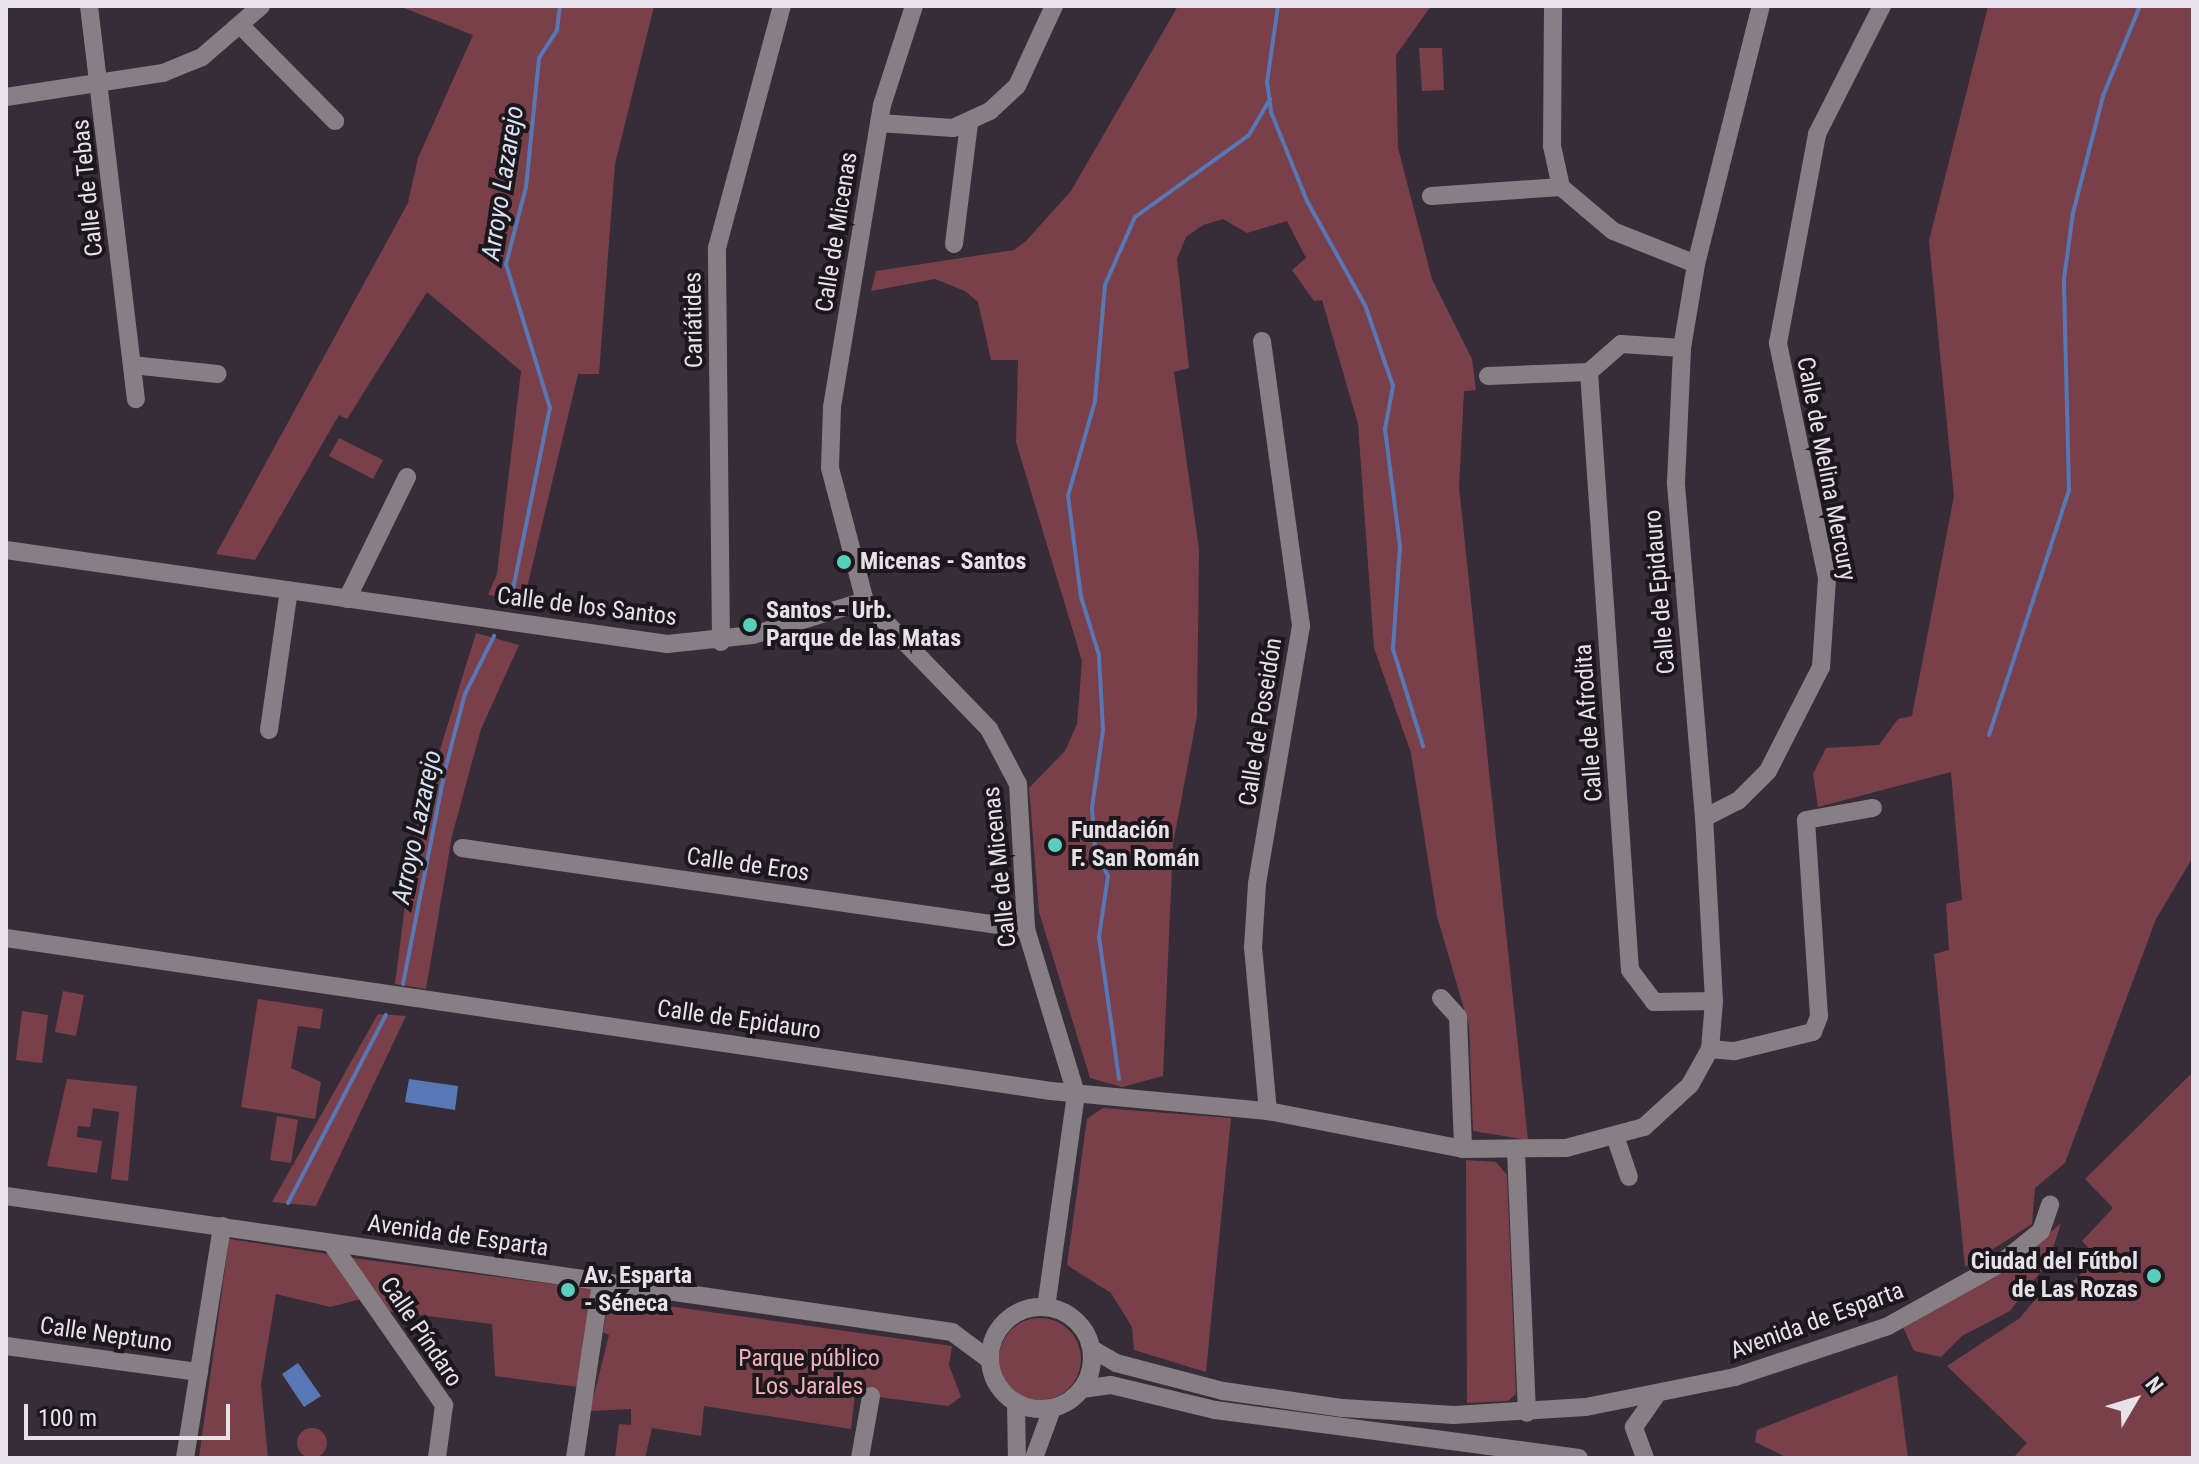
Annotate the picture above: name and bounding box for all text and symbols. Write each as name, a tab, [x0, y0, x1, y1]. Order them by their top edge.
water label: Arroyo Lazarejo	[475, 104, 531, 262]
street label: Calle de Tebas	[66, 118, 110, 258]
street label: Calle de Micenas	[810, 150, 864, 314]
street label: Cariátides	[679, 272, 709, 368]
street label: Calle de Melina Mercury	[1790, 355, 1862, 583]
street label: Calle de Epidauro	[1638, 509, 1682, 675]
place label: Micenas - Santos	[860, 548, 1026, 576]
marker: Micenas - Santos	[835, 553, 853, 571]
street label: Calle de los Santos	[495, 582, 679, 632]
place label: Santos - Urb. Parque de las Matas	[766, 597, 961, 653]
marker: Santos - Urb. Parque de las Matas	[741, 616, 759, 634]
street label: Calle de Poseidón	[1233, 636, 1289, 808]
street label: Calle de Afrodita	[1569, 643, 1609, 803]
water label: Arroyo Lazarejo	[386, 748, 448, 906]
street label: Calle de Micenas	[977, 785, 1023, 949]
place label: Fundación F. San Román	[1071, 817, 1199, 873]
marker: Fundación F. San Román	[1046, 836, 1064, 854]
street label: Calle de Eros	[685, 842, 811, 888]
street label: Calle de Epidauro	[655, 994, 823, 1046]
street label: Avenida de Esparta	[366, 1209, 550, 1263]
place label: Ciudad del Fútbol de Las Rozas	[1971, 1248, 2138, 1304]
place label: Av. Esparta - Séneca	[584, 1262, 692, 1318]
marker: Ciudad del Fútbol de Las Rozas	[2145, 1267, 2163, 1285]
street label: Calle Píndaro	[374, 1272, 468, 1392]
street label: Avenida de Esparta	[1727, 1276, 1907, 1366]
marker: Av. Esparta - Séneca	[559, 1281, 577, 1299]
street label: Calle Neptuno	[38, 1311, 174, 1359]
park label: Parque público Los Jarales	[738, 1345, 880, 1401]
north arrow	[2095, 1360, 2175, 1440]
text: N	[2140, 1372, 2168, 1398]
scale bar	[28, 1388, 234, 1438]
text: 100 m	[38, 1404, 97, 1432]

